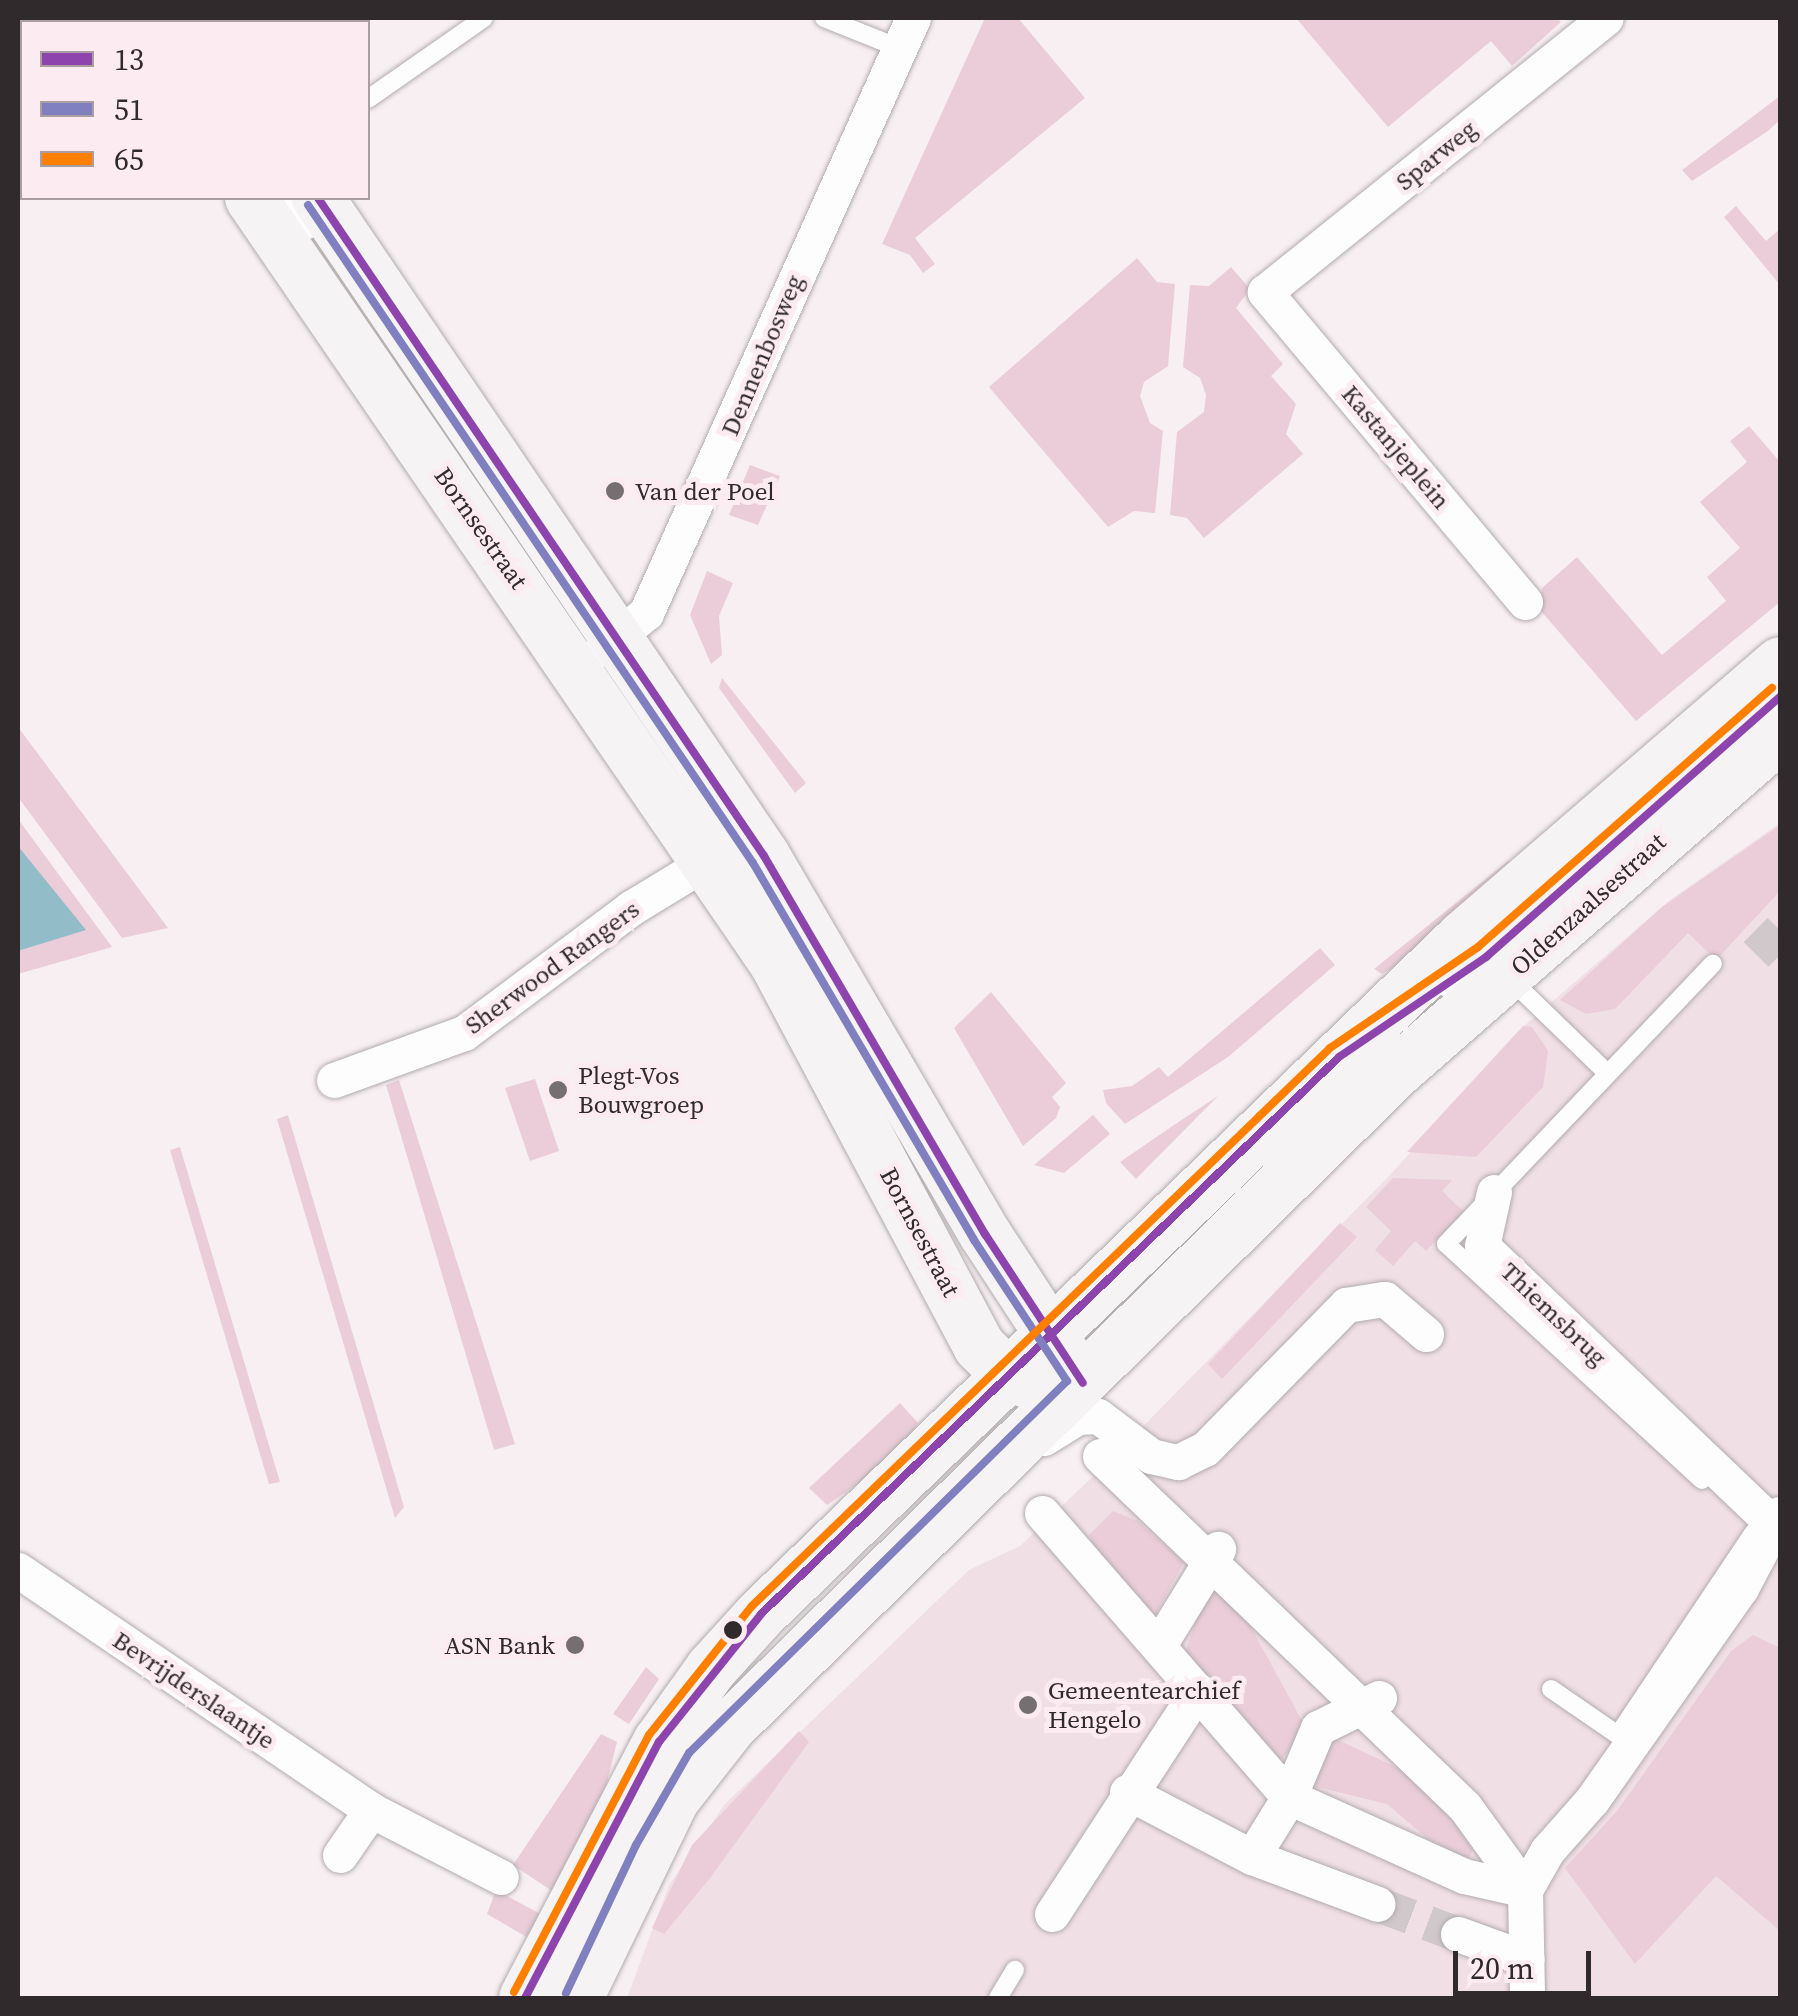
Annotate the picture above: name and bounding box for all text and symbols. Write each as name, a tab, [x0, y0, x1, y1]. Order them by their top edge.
legend	[20, 20, 370, 200]
text: 13	[114, 39, 144, 80]
text: 51	[114, 89, 144, 130]
street label: Sparweg	[1390, 113, 1482, 197]
text: 65	[114, 139, 144, 180]
street label: Dennenbosweg	[715, 270, 809, 440]
street label: Kastanjeplein	[1336, 379, 1456, 515]
street label: Bornsestraat	[428, 461, 534, 595]
place label: Van der Poel	[635, 476, 775, 506]
marker: Van der Poel	[604, 480, 626, 502]
street label: Oldenzaalsestraat	[1504, 827, 1672, 981]
street label: Sherwood Rangers	[459, 894, 645, 1040]
place label: Plegt-Vos Bouwgroep	[578, 1061, 704, 1120]
marker: Plegt-Vos Bouwgroep	[547, 1079, 569, 1101]
street label: Bornsestraat	[874, 1162, 966, 1302]
street label: Thiemsbrug	[1495, 1256, 1613, 1372]
unlabelled marker	[723, 1620, 743, 1640]
street label: Bevrijderslaantje	[107, 1625, 281, 1755]
place label: ASN Bank	[445, 1630, 555, 1660]
marker: ASN Bank	[564, 1634, 586, 1656]
place label: Gemeentearchief Hengelo	[1048, 1676, 1240, 1735]
marker: Gemeentearchief Hengelo	[1017, 1694, 1039, 1716]
scale bar	[1458, 1931, 1596, 1993]
text: 20 m	[1470, 1948, 1534, 1989]

